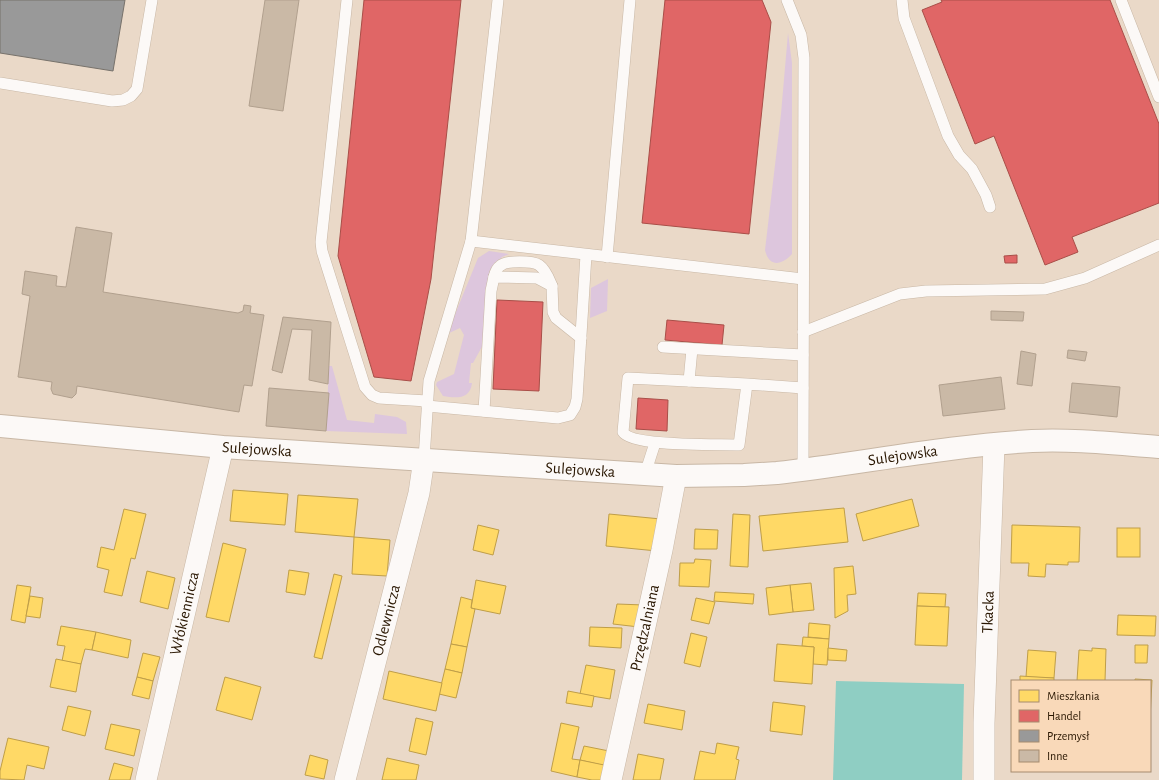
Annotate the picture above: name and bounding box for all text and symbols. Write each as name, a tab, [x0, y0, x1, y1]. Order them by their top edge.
street label: Sulejowska	[221, 439, 292, 459]
street label: Sulejowska	[867, 443, 939, 468]
street label: Sulejowska	[545, 460, 616, 480]
street label: Włókiennicza	[167, 570, 202, 657]
street label: Odlewnicza	[369, 583, 403, 658]
street label: Przędzalniana	[627, 583, 662, 673]
street label: Tkacka	[979, 590, 997, 634]
legend	[1011, 680, 1151, 772]
text: Mieszkania	[1047, 690, 1100, 702]
text: Handel	[1047, 710, 1081, 722]
text: Przemysł	[1047, 730, 1090, 743]
text: Inne	[1047, 750, 1068, 762]

